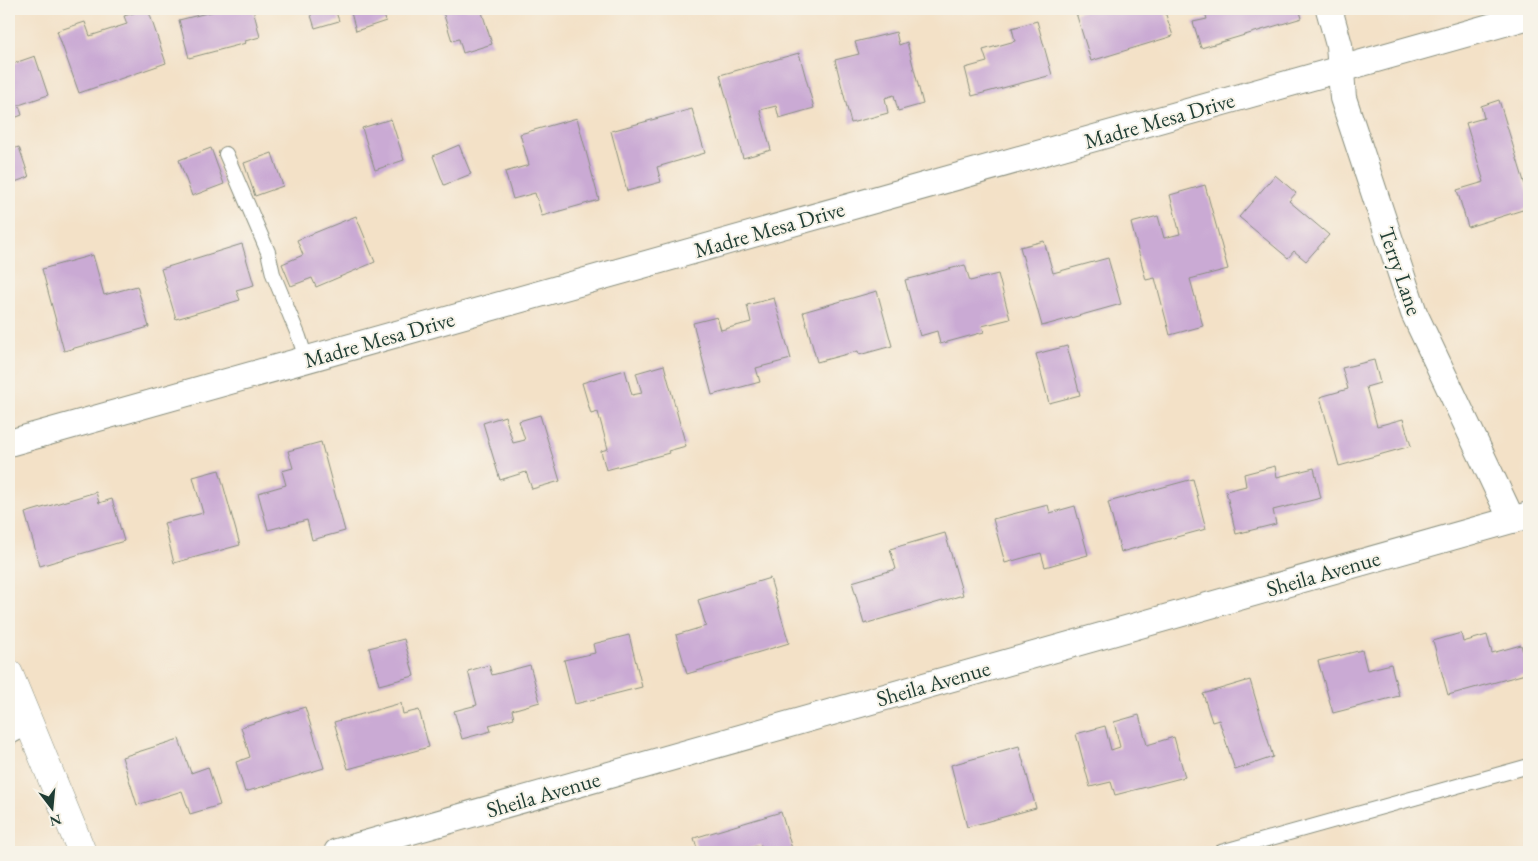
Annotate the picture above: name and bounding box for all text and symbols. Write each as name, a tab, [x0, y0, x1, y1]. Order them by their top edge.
street label: Madre Mesa Drive	[1081, 85, 1238, 156]
street label: Madre Mesa Drive	[691, 194, 848, 265]
street label: Terry Lane	[1372, 223, 1429, 320]
street label: Madre Mesa Drive	[301, 304, 458, 375]
street label: Sheila Avenue	[1263, 543, 1384, 604]
street label: Sheila Avenue	[873, 653, 994, 714]
street label: Sheila Avenue	[483, 764, 604, 825]
north arrow	[28, 784, 78, 834]
text: N	[47, 810, 64, 831]

